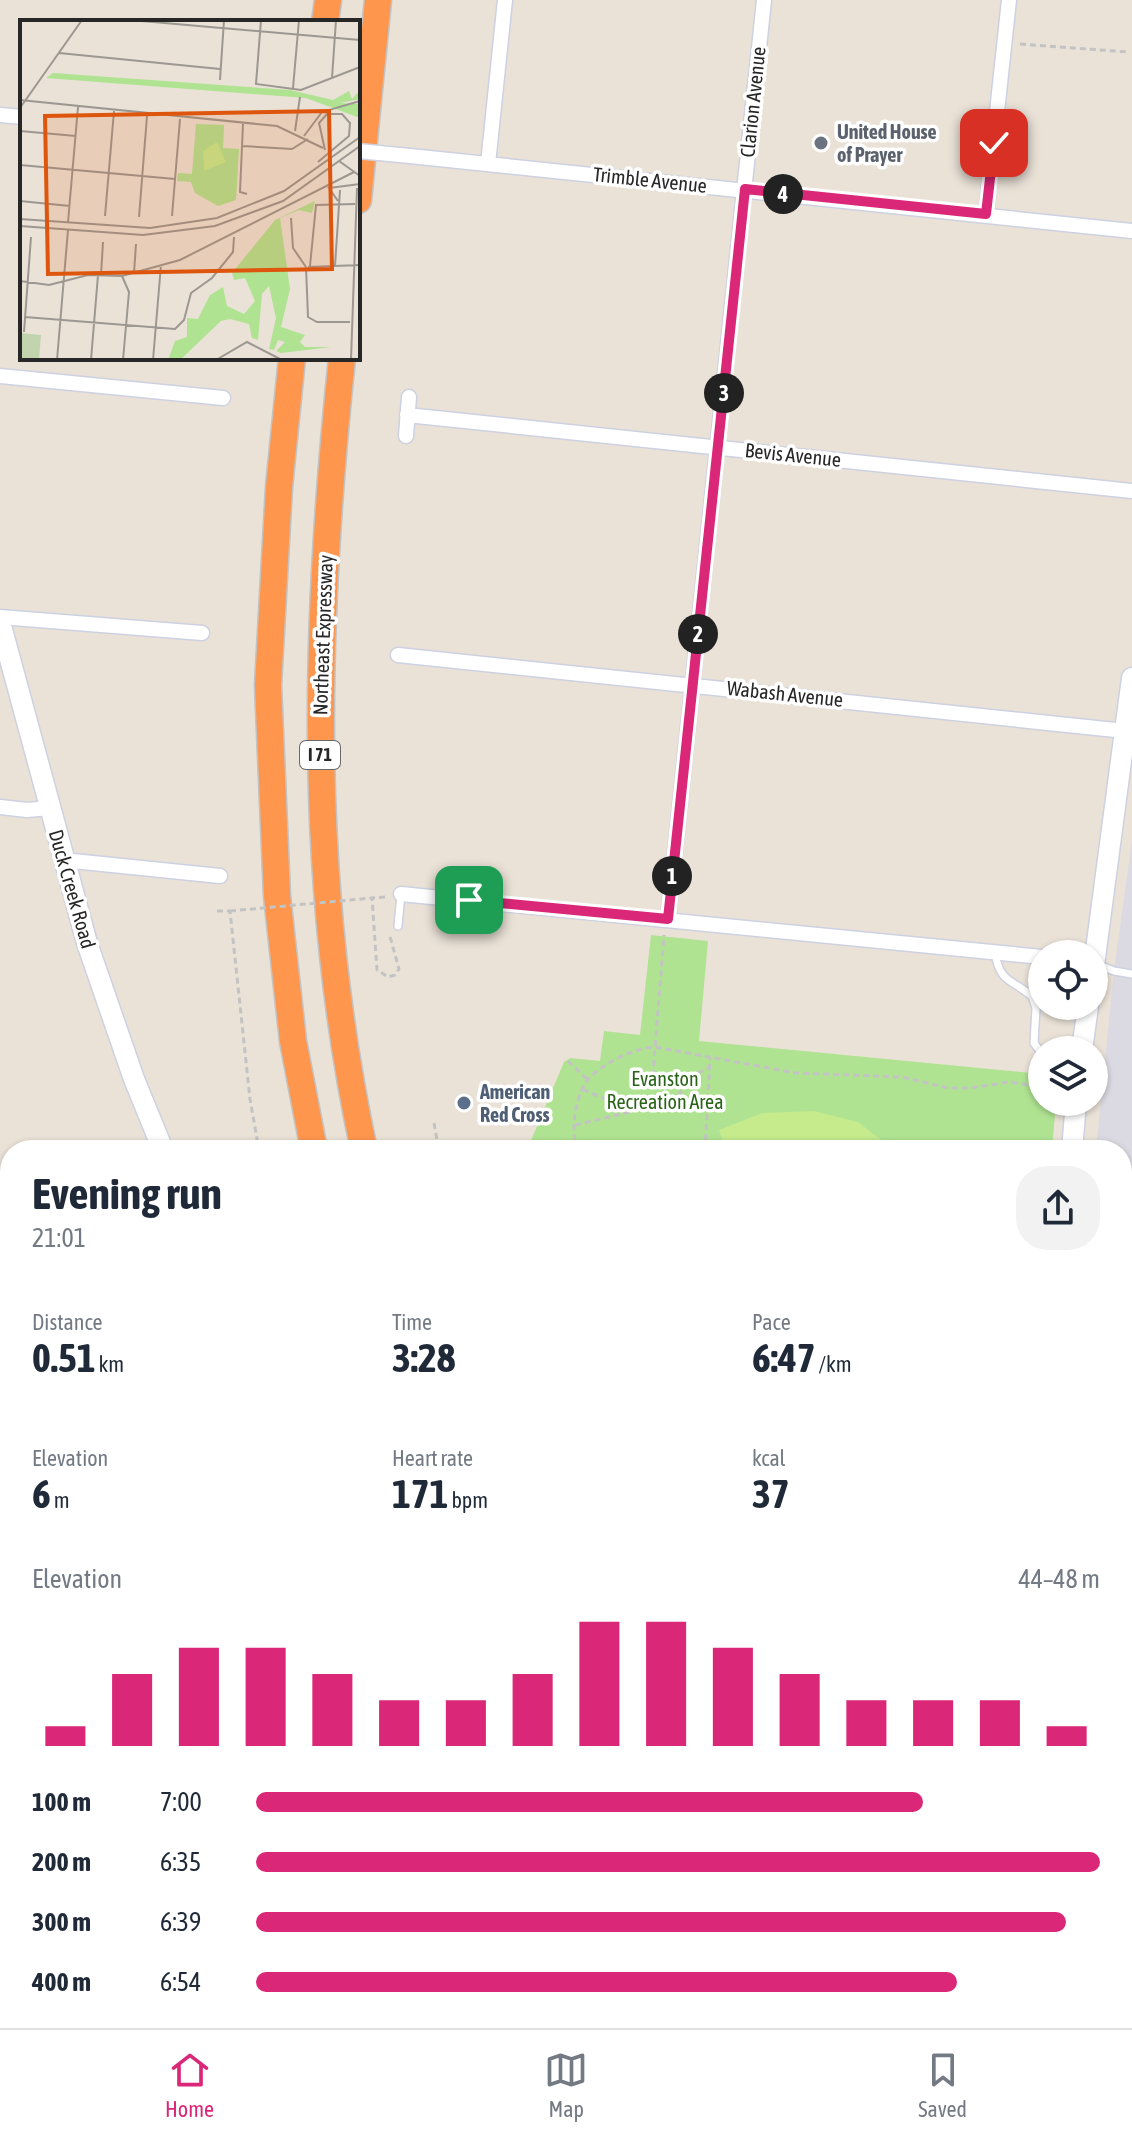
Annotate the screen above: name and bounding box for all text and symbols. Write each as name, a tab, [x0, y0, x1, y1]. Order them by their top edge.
inset map	[20, 20, 360, 360]
street label: Clarion Avenue	[735, 45, 770, 159]
pin	[960, 109, 1028, 177]
place label: United House of Prayer	[837, 120, 937, 166]
icon: check	[972, 121, 1016, 165]
marker: United House of Prayer	[812, 134, 830, 152]
street label: Trimble Avenue	[592, 162, 708, 197]
pin: 4	[763, 174, 803, 214]
text: 4	[778, 181, 788, 207]
pin: 3	[704, 373, 744, 413]
text: 3	[719, 380, 729, 406]
street label: Bevis Avenue	[744, 438, 842, 471]
street label: Northeast Expressway	[308, 554, 337, 716]
pin: 2	[678, 614, 718, 654]
text: 2	[693, 621, 703, 647]
street label: Wabash Avenue	[726, 676, 844, 711]
road number: I 71	[300, 741, 340, 769]
street label: Duck Creek Road	[45, 827, 100, 951]
pin: 1	[652, 856, 692, 896]
text: 1	[667, 863, 677, 889]
pin	[435, 866, 503, 934]
icon: arrive	[447, 878, 491, 922]
map controls	[1028, 940, 1108, 1116]
button: locate	[1028, 940, 1108, 1020]
button: layers	[1028, 1036, 1108, 1116]
park label: Evanston Recreation Area	[607, 1067, 723, 1113]
place label: American Red Cross	[479, 1080, 550, 1126]
marker: American Red Cross	[455, 1094, 473, 1112]
button: share	[1016, 1166, 1100, 1250]
text: Evening run	[32, 1168, 222, 1218]
text: 21:01	[32, 1223, 86, 1253]
text: Distance	[32, 1309, 103, 1335]
text: Time	[392, 1309, 432, 1335]
text: Pace	[752, 1309, 791, 1335]
text: 0.51	[32, 1335, 96, 1380]
text: 3:28	[392, 1335, 456, 1380]
text: 6:47	[752, 1335, 816, 1380]
text: km	[96, 1351, 124, 1377]
text: /km	[816, 1351, 852, 1377]
text: Elevation	[32, 1445, 108, 1471]
text: Heart rate	[392, 1445, 473, 1471]
text: kcal	[752, 1445, 785, 1471]
text: 6	[32, 1471, 51, 1516]
text: 171	[392, 1471, 448, 1516]
text: 37	[752, 1471, 790, 1516]
text: m	[51, 1487, 70, 1513]
text: bpm	[448, 1487, 488, 1513]
text: Elevation	[32, 1564, 122, 1594]
text: 44–48 m	[1018, 1564, 1100, 1594]
text: 100 m	[32, 1787, 91, 1817]
text: 7:00	[160, 1787, 202, 1817]
text: 200 m	[32, 1847, 91, 1877]
text: 6:35	[160, 1847, 201, 1877]
text: 300 m	[32, 1907, 91, 1937]
text: 6:39	[160, 1907, 201, 1937]
text: 400 m	[32, 1967, 91, 1997]
text: 6:54	[160, 1967, 201, 1997]
tab: Home	[165, 2048, 214, 2122]
tab: Map	[544, 2048, 588, 2122]
tab: Saved	[918, 2048, 967, 2122]

